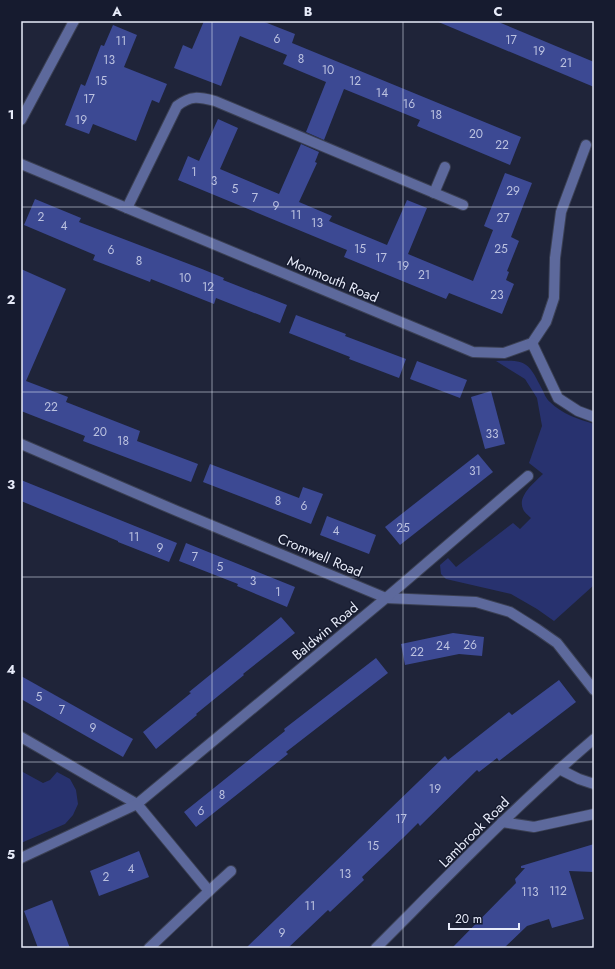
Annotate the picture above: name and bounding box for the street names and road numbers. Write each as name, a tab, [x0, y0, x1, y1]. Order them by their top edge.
street label: Monmouth Road	[284, 251, 382, 307]
street label: Cromwell Road	[275, 528, 365, 582]
street label: Baldwin Road	[288, 597, 362, 665]
street label: Lambrook Road	[434, 792, 514, 872]

